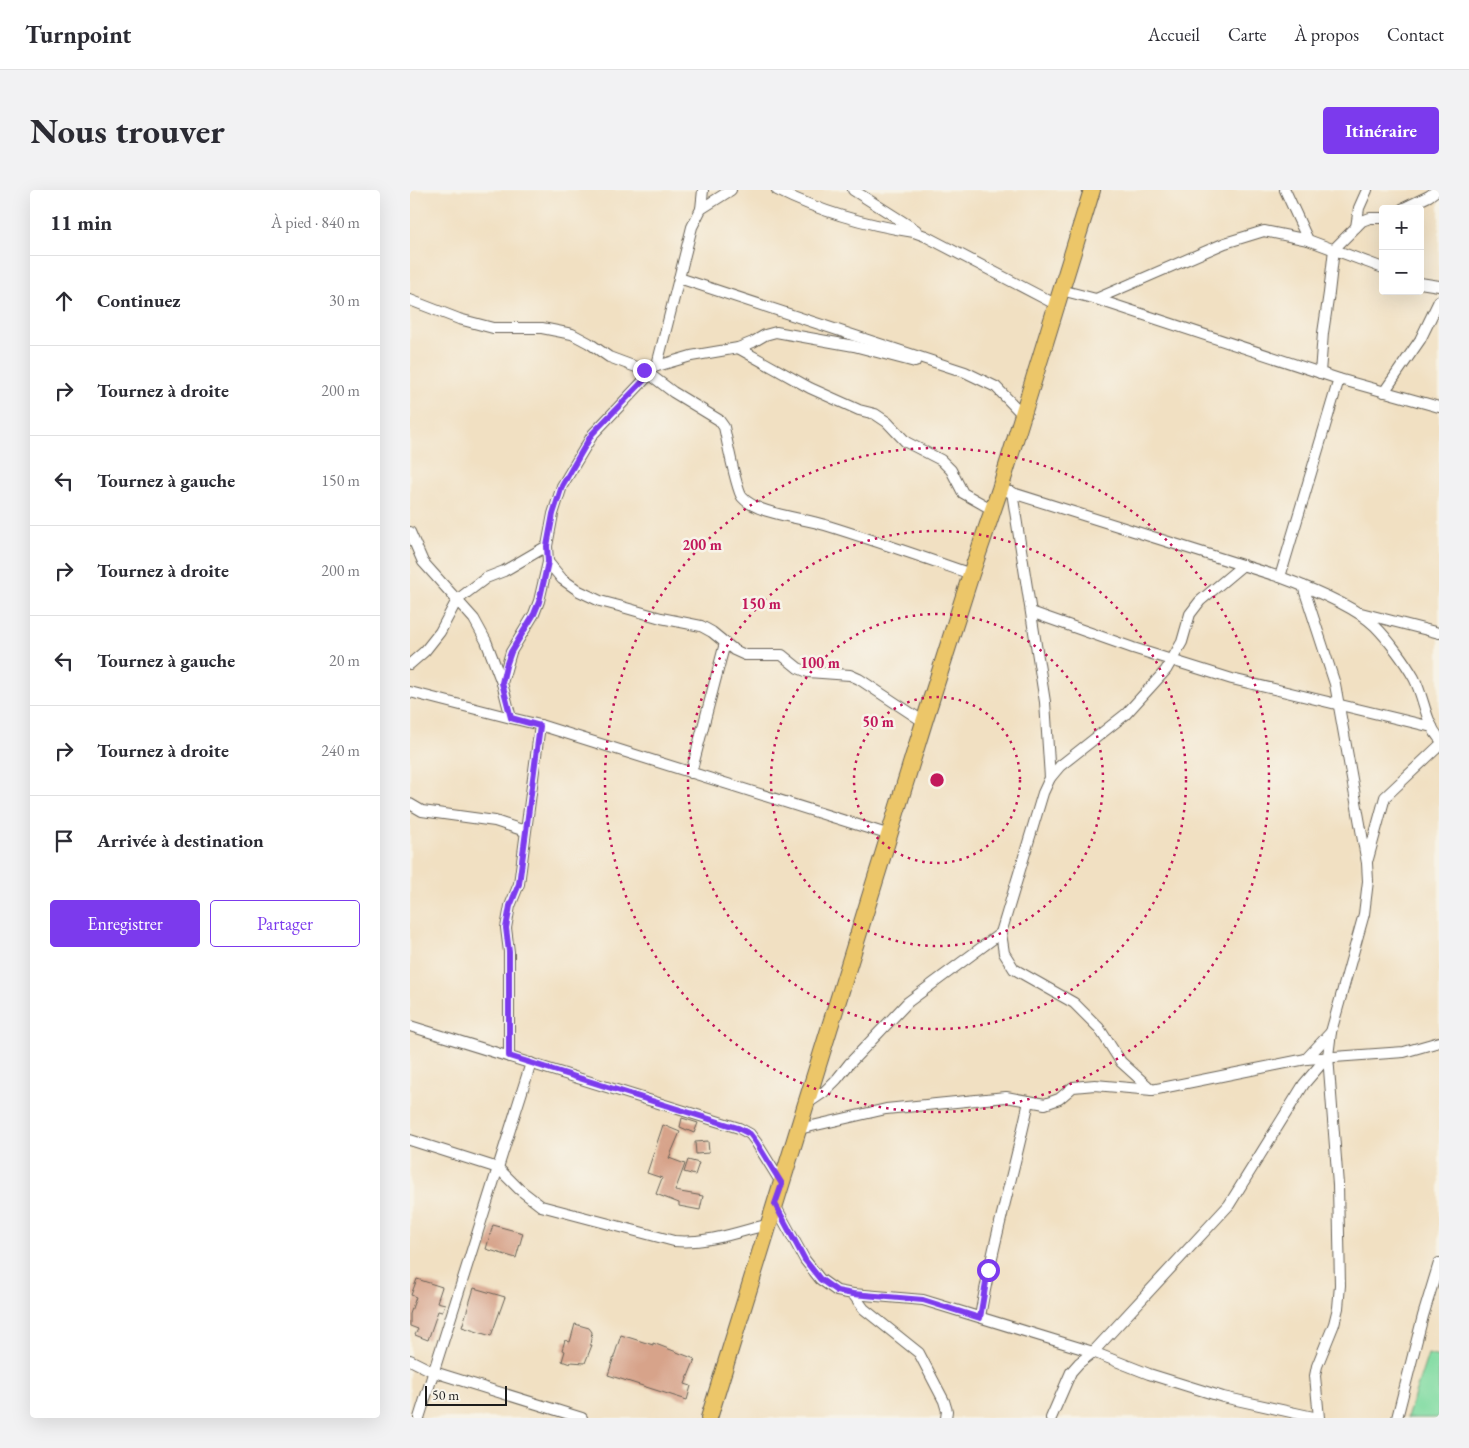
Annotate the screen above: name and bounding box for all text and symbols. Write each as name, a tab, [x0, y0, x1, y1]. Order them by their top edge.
text: Turnpoint	[25, 19, 131, 50]
text: Accueil	[1148, 23, 1200, 46]
text: Carte	[1228, 23, 1267, 46]
text: À propos	[1295, 23, 1359, 46]
text: Contact	[1387, 23, 1444, 46]
button: Itinéraire	[1323, 107, 1439, 154]
text: Nous trouver	[30, 108, 225, 153]
map controls	[1379, 205, 1424, 295]
button: +	[1379, 205, 1424, 250]
text: 11 min	[50, 209, 112, 236]
text: À pied · 840 m	[271, 212, 360, 233]
button: −	[1379, 250, 1424, 295]
icon: ahead	[50, 287, 78, 315]
text: Continuez	[97, 288, 181, 313]
text: 30 m	[329, 290, 360, 311]
route end	[633, 359, 656, 382]
icon: right	[50, 377, 78, 405]
text: Tournez à droite	[97, 378, 229, 403]
text: 200 m	[321, 380, 360, 401]
icon: left	[50, 467, 78, 495]
text: Tournez à gauche	[97, 468, 235, 493]
text: 150 m	[321, 470, 360, 491]
text: 200 m	[682, 535, 722, 554]
icon: right	[50, 557, 78, 585]
text: Tournez à droite	[97, 558, 229, 583]
text: 200 m	[321, 560, 360, 581]
text: 150 m	[741, 594, 781, 613]
icon: left	[50, 647, 78, 675]
text: Tournez à gauche	[97, 648, 235, 673]
text: 20 m	[329, 650, 360, 671]
text: 100 m	[800, 653, 840, 672]
text: 50 m	[862, 712, 894, 731]
icon: right	[50, 737, 78, 765]
text: Tournez à droite	[97, 738, 229, 763]
text: 240 m	[321, 740, 360, 761]
centre of rings	[928, 771, 946, 789]
icon: arrive	[50, 827, 78, 855]
text: Arrivée à destination	[97, 828, 264, 853]
button: Enregistrer	[50, 900, 200, 947]
button: Partager	[210, 900, 360, 947]
route start	[977, 1259, 1000, 1282]
scale bar	[425, 1383, 508, 1406]
text: 50 m	[432, 1386, 459, 1404]

